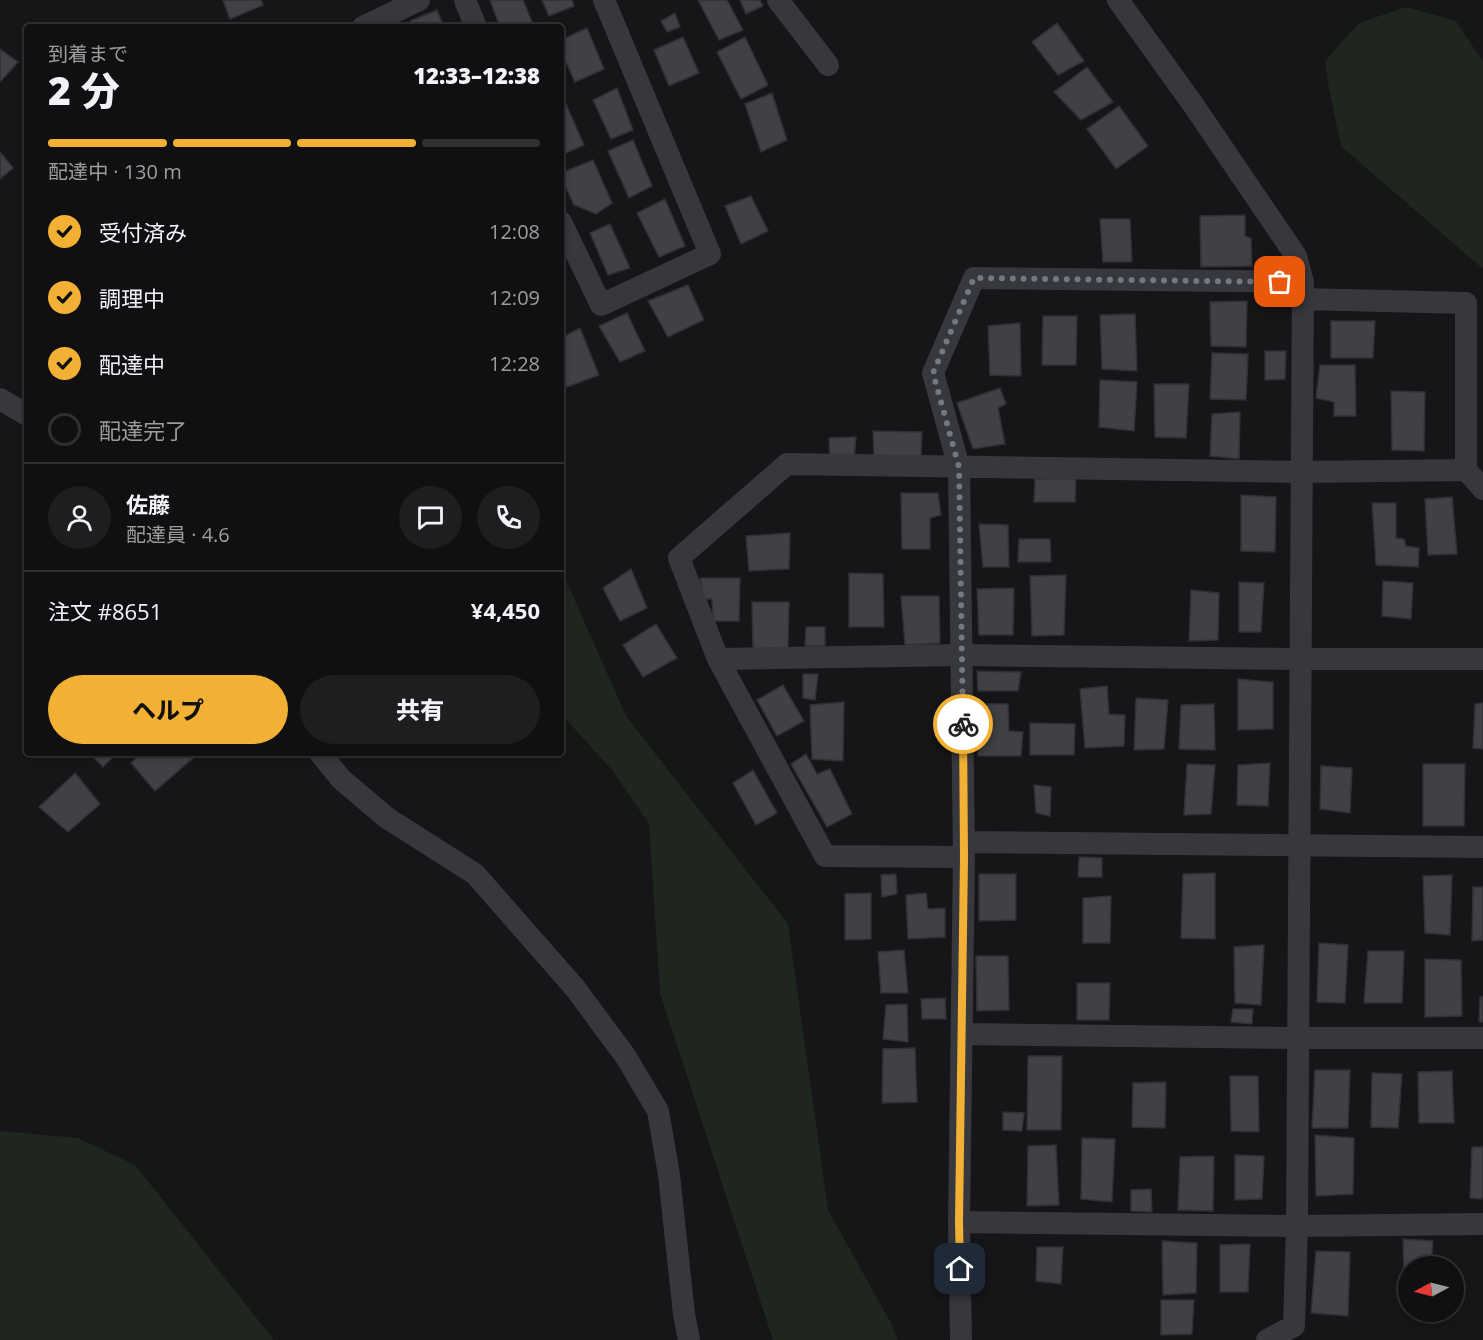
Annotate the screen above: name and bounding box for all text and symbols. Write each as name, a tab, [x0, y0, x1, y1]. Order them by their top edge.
text: 到着まで	[48, 40, 128, 67]
text: 12:33–12:38	[413, 60, 540, 90]
text: 2 分	[48, 63, 120, 116]
text: 配達中 · 130 m	[48, 158, 182, 185]
icon: check	[48, 215, 81, 248]
text: 受付済み	[99, 217, 187, 247]
text: 12:08	[489, 218, 540, 245]
pin	[1254, 256, 1305, 307]
icon: bag	[1263, 265, 1296, 298]
icon: check	[48, 281, 81, 314]
text: 調理中	[99, 283, 165, 313]
text: 12:09	[489, 284, 540, 311]
icon: check	[48, 347, 81, 380]
text: 配達中	[99, 349, 165, 379]
text: 12:28	[489, 350, 540, 377]
text: 配達完了	[99, 415, 187, 445]
button: person	[48, 486, 111, 549]
button: chat	[399, 486, 462, 549]
button: phone	[477, 486, 540, 549]
text: 佐藤	[126, 489, 170, 519]
text: 配達員 · 4.6	[126, 521, 230, 548]
text: ¥4,450	[471, 595, 540, 625]
text: 注文 #8651	[48, 596, 162, 626]
button: ヘルプ	[48, 675, 288, 744]
button: 共有	[300, 675, 540, 744]
courier	[933, 694, 993, 754]
icon: bike	[947, 708, 980, 741]
pin	[934, 1243, 985, 1294]
icon: home	[943, 1252, 976, 1285]
north arrow	[1398, 1256, 1464, 1322]
map controls	[1398, 1256, 1464, 1322]

